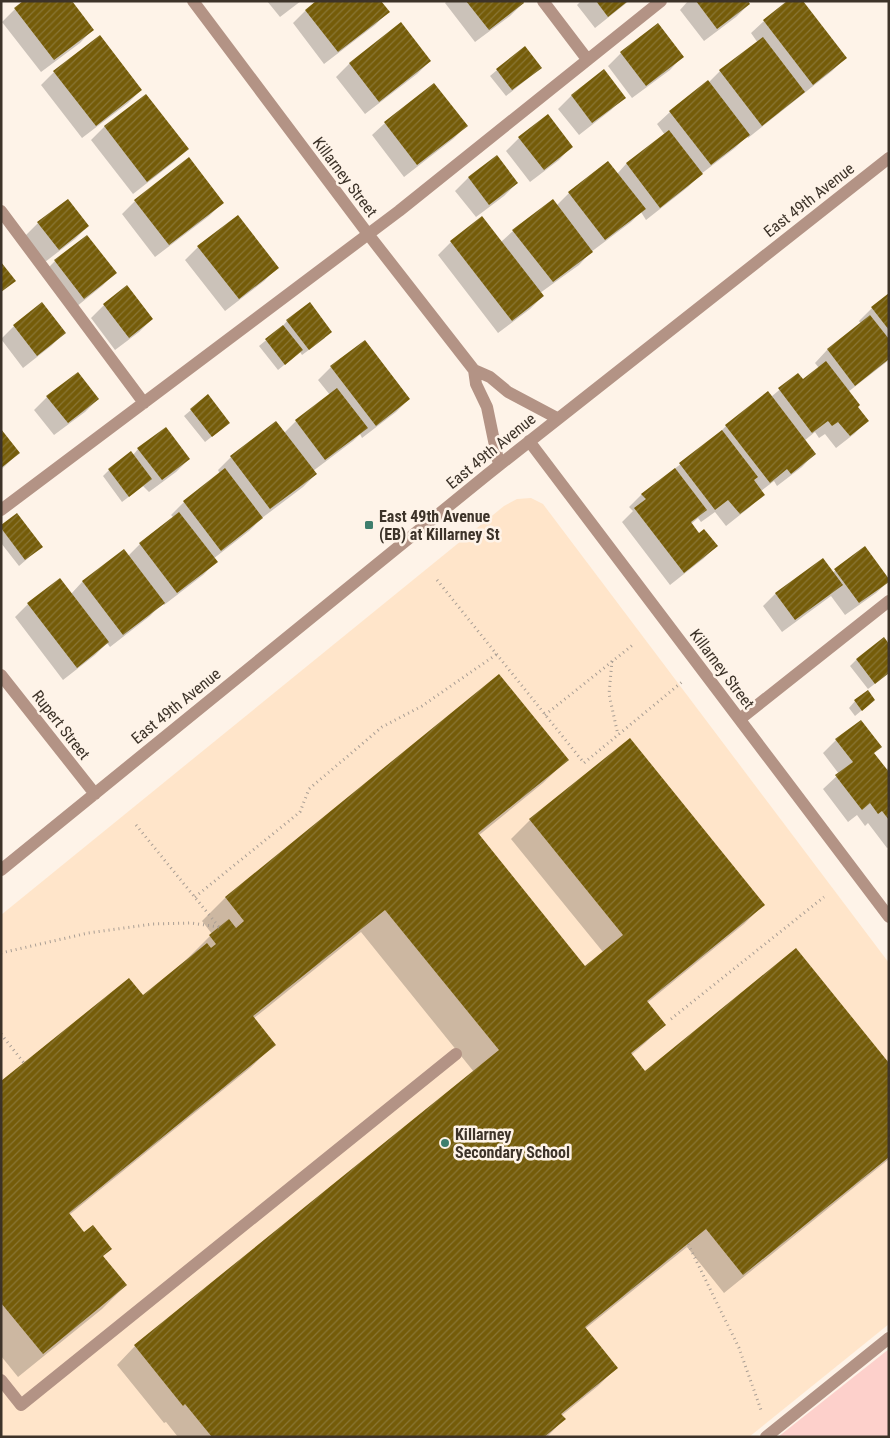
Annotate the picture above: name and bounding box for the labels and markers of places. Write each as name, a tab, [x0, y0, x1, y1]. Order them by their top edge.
place label: East 49th Avenue (EB) at Killarney St	[379, 507, 500, 544]
marker: East 49th Avenue (EB) at Killarney St	[363, 519, 375, 531]
place label: Killarney Secondary School	[455, 1125, 570, 1162]
marker: Killarney Secondary School	[439, 1137, 451, 1149]

